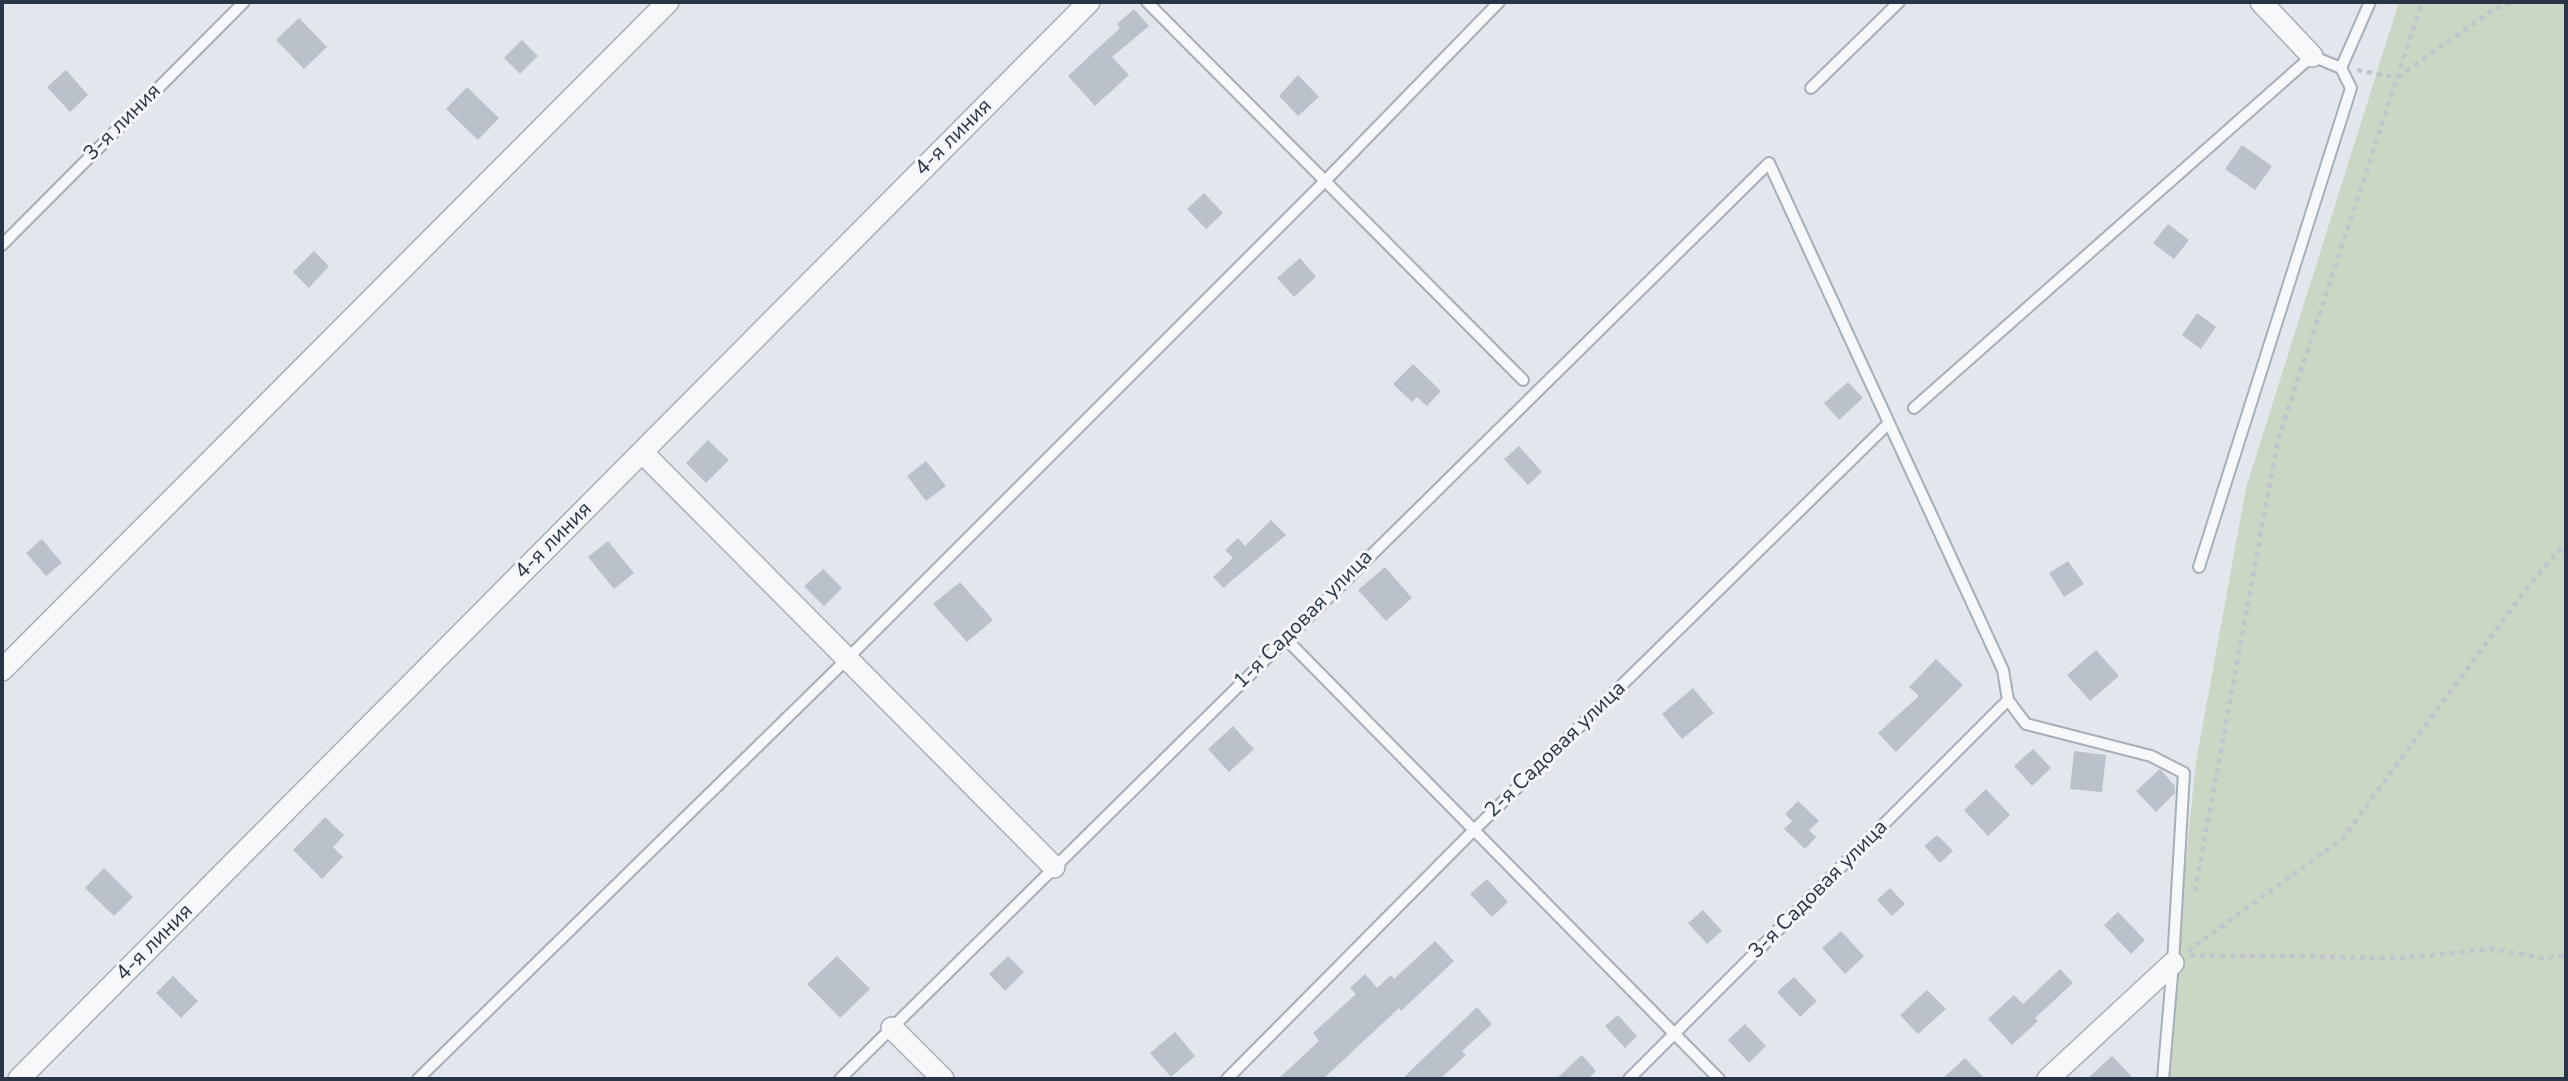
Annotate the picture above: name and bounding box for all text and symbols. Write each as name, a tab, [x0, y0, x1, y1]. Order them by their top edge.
street label: 3-я линия	[79, 79, 167, 167]
street label: 4-я линия	[910, 94, 998, 182]
street label: 4-я линия	[510, 497, 598, 585]
street label: 1-я Садовая улица	[1229, 545, 1379, 695]
street label: 2-я Садовая улица	[1480, 676, 1632, 824]
street label: 3-я Садовая улица	[1744, 815, 1894, 965]
street label: 4-я линия	[111, 899, 199, 987]

